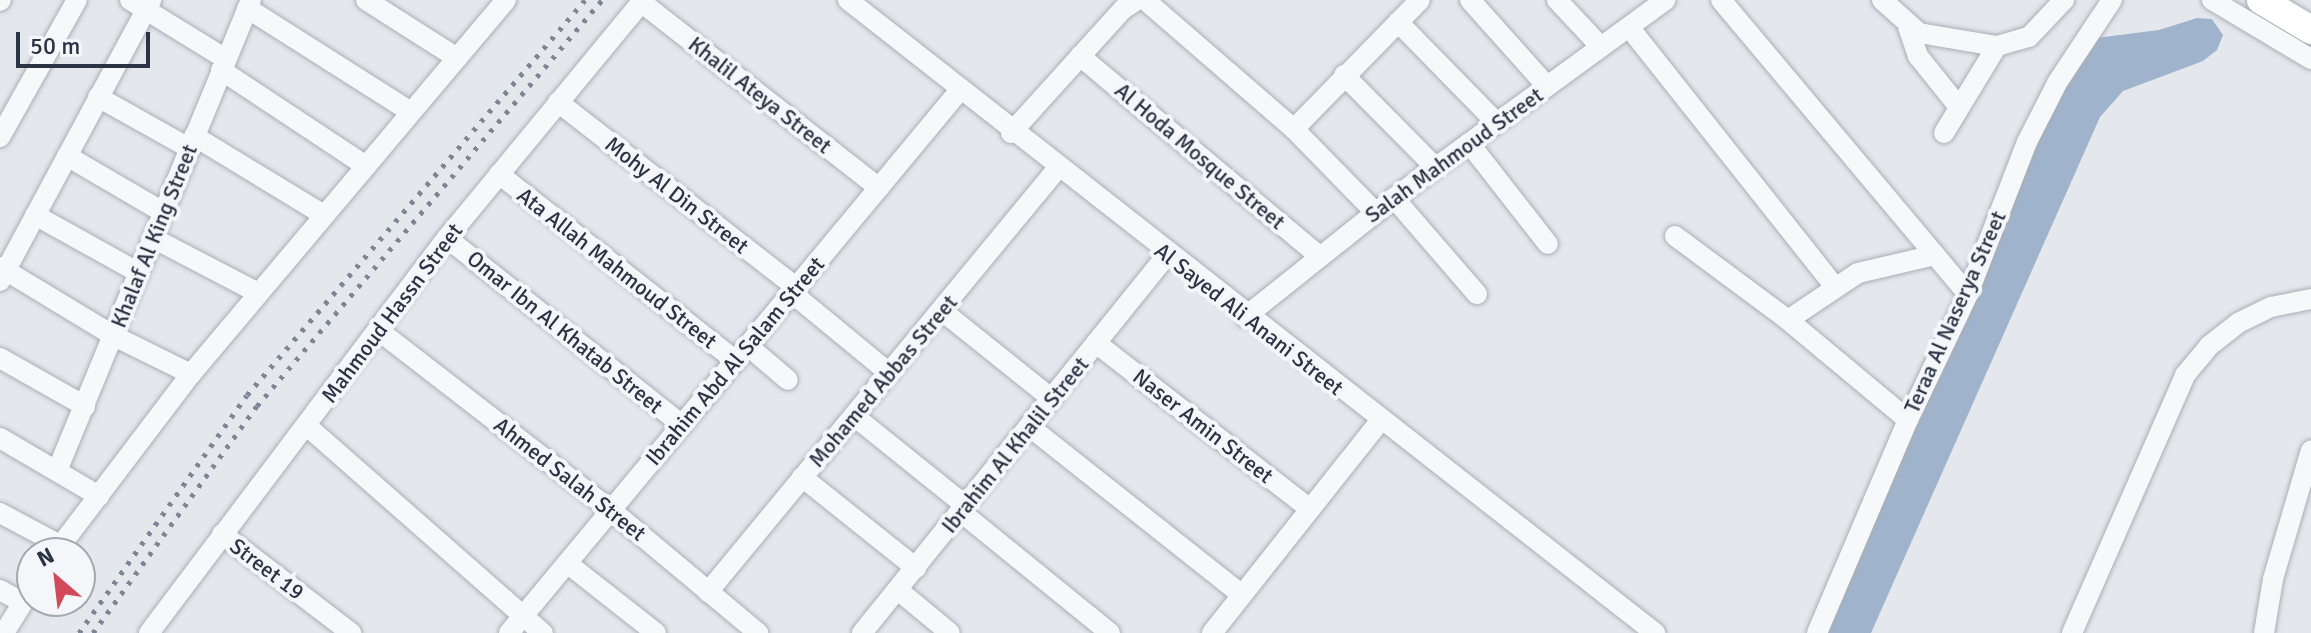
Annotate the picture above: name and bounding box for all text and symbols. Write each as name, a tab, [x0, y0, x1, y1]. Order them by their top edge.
scale bar	[20, 16, 154, 66]
text: 50 m	[30, 31, 80, 61]
street label: Khalil Ateya Street	[683, 31, 837, 159]
street label: Al Hoda Mosque Street	[1110, 77, 1290, 235]
street label: Salah Mahmoud Street	[1360, 82, 1548, 228]
street label: Mohy Al Din Street	[600, 131, 754, 259]
street label: Khalaf Al King Street	[105, 140, 203, 332]
street label: Ata Allah Mahmoud Street	[512, 182, 722, 354]
street label: Teraa Al Naserya Street	[1899, 207, 2011, 417]
street label: Mahmoud Hassn Street	[316, 218, 468, 408]
street label: Al Sayed Ali Anani Street	[1149, 237, 1349, 401]
street label: Omar Ibn Al Khatab Street	[462, 245, 668, 419]
street label: Ibrahim Abd Al Salam Street	[640, 251, 830, 471]
street label: Mohamed Abbas Street	[803, 289, 963, 473]
street label: Ibrahim Al Khalil Street	[936, 352, 1094, 538]
street label: Naser Amin Street	[1128, 363, 1278, 489]
street label: Ahmed Salah Street	[489, 411, 651, 547]
street label: Street 19	[225, 533, 309, 605]
north arrow	[16, 537, 96, 617]
text: N	[32, 542, 59, 573]

